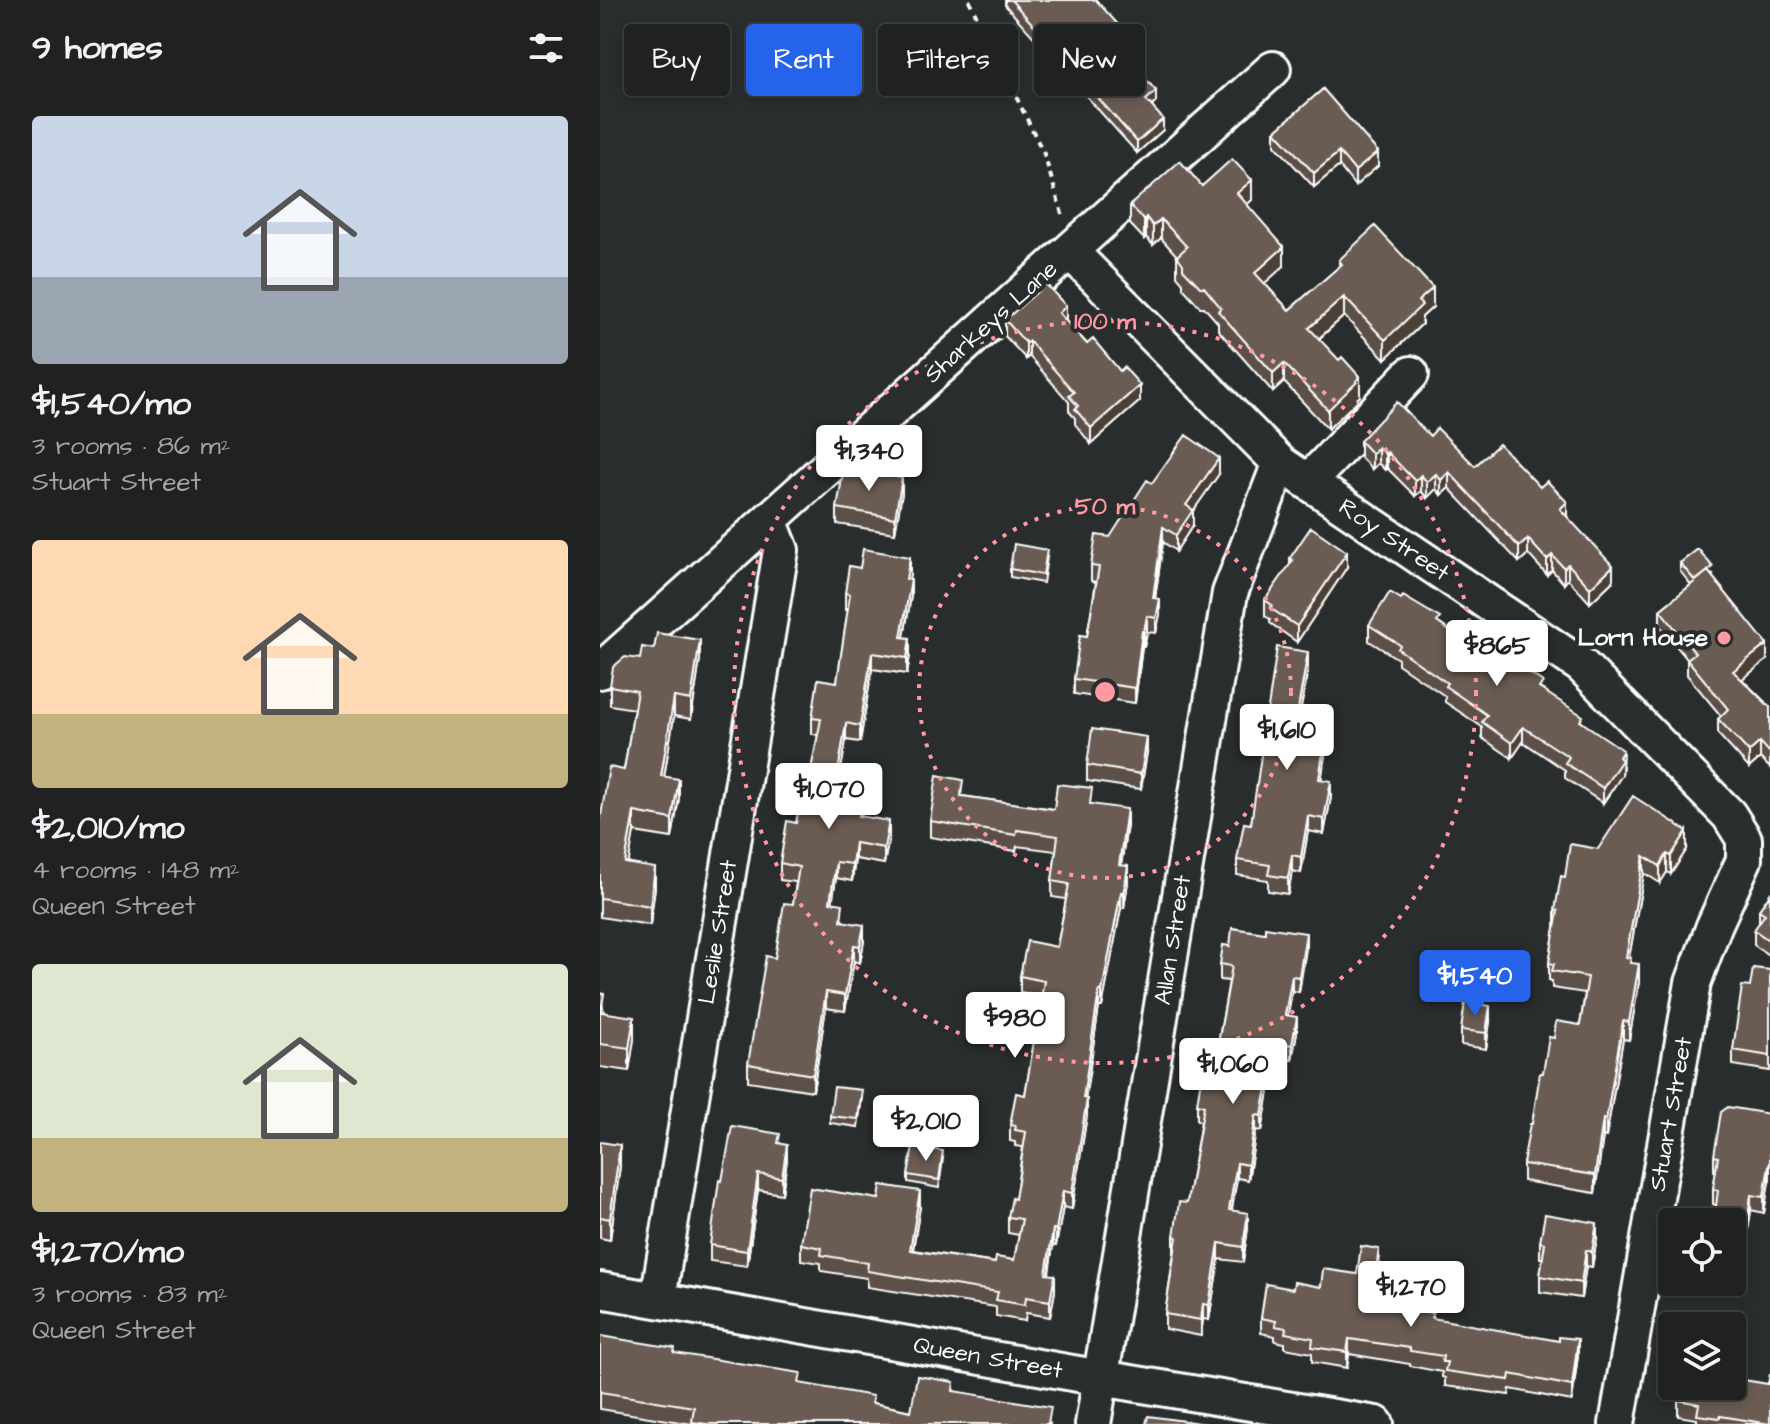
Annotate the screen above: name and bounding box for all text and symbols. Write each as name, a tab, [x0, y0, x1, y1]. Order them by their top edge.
text: 9 homes	[32, 24, 163, 72]
chip: Buy	[624, 24, 730, 96]
chip: Rent	[746, 24, 862, 96]
chip: Filters	[878, 24, 1018, 96]
chip: New	[1034, 24, 1145, 96]
icon: filters	[524, 26, 568, 70]
icon: home	[228, 168, 372, 312]
street label: Sharkeys Lane	[917, 253, 1066, 392]
text: 100 m	[1074, 305, 1136, 339]
text: $1,540/mo	[32, 380, 191, 428]
pin: $1,340	[804, 425, 934, 493]
text: 3 rooms · 86 m²	[32, 428, 231, 464]
text: $1,340	[834, 433, 904, 469]
text: Stuart Street	[32, 464, 201, 500]
text: 50 m	[1075, 490, 1136, 524]
street label: Roy Street	[1331, 490, 1457, 591]
icon: home	[228, 592, 372, 736]
pin: $865	[1450, 620, 1544, 688]
place label: Lorn House	[1578, 621, 1708, 655]
text: $865	[1464, 628, 1530, 664]
marker: Lorn House	[1715, 629, 1733, 647]
centre of rings	[1091, 678, 1119, 706]
pin: $1,610	[1222, 704, 1352, 772]
text: $1,610	[1258, 712, 1316, 748]
pin: $1,070	[764, 763, 894, 831]
text: $1,070	[793, 771, 865, 807]
text: $2,010/mo	[32, 804, 185, 852]
text: 4 rooms · 148 m²	[32, 852, 240, 888]
street label: Leslie Street	[690, 857, 746, 1007]
street label: Allan Street	[1146, 872, 1200, 1007]
text: Queen Street	[32, 888, 196, 924]
pin: $1,540	[1410, 950, 1540, 1018]
text: $1,540	[1438, 958, 1512, 994]
pin: $980	[968, 992, 1062, 1060]
text: $980	[984, 1000, 1046, 1036]
icon: home	[228, 1016, 372, 1160]
street label: Stuart Street	[1641, 1034, 1701, 1194]
pin: $1,060	[1168, 1038, 1298, 1106]
text: $1,060	[1197, 1046, 1269, 1082]
pin: $2,010	[861, 1095, 991, 1163]
text: $2,010	[891, 1103, 961, 1139]
map controls	[1658, 1208, 1746, 1400]
button: locate	[1658, 1208, 1746, 1296]
text: $1,270/mo	[32, 1228, 184, 1276]
pin: $1,270	[1346, 1261, 1476, 1329]
text: $1,270	[1376, 1269, 1446, 1305]
text: 3 rooms · 83 m²	[32, 1276, 227, 1312]
text: Queen Street	[32, 1312, 196, 1348]
button: layers	[1658, 1312, 1746, 1400]
street label: Queen Street	[911, 1328, 1066, 1388]

